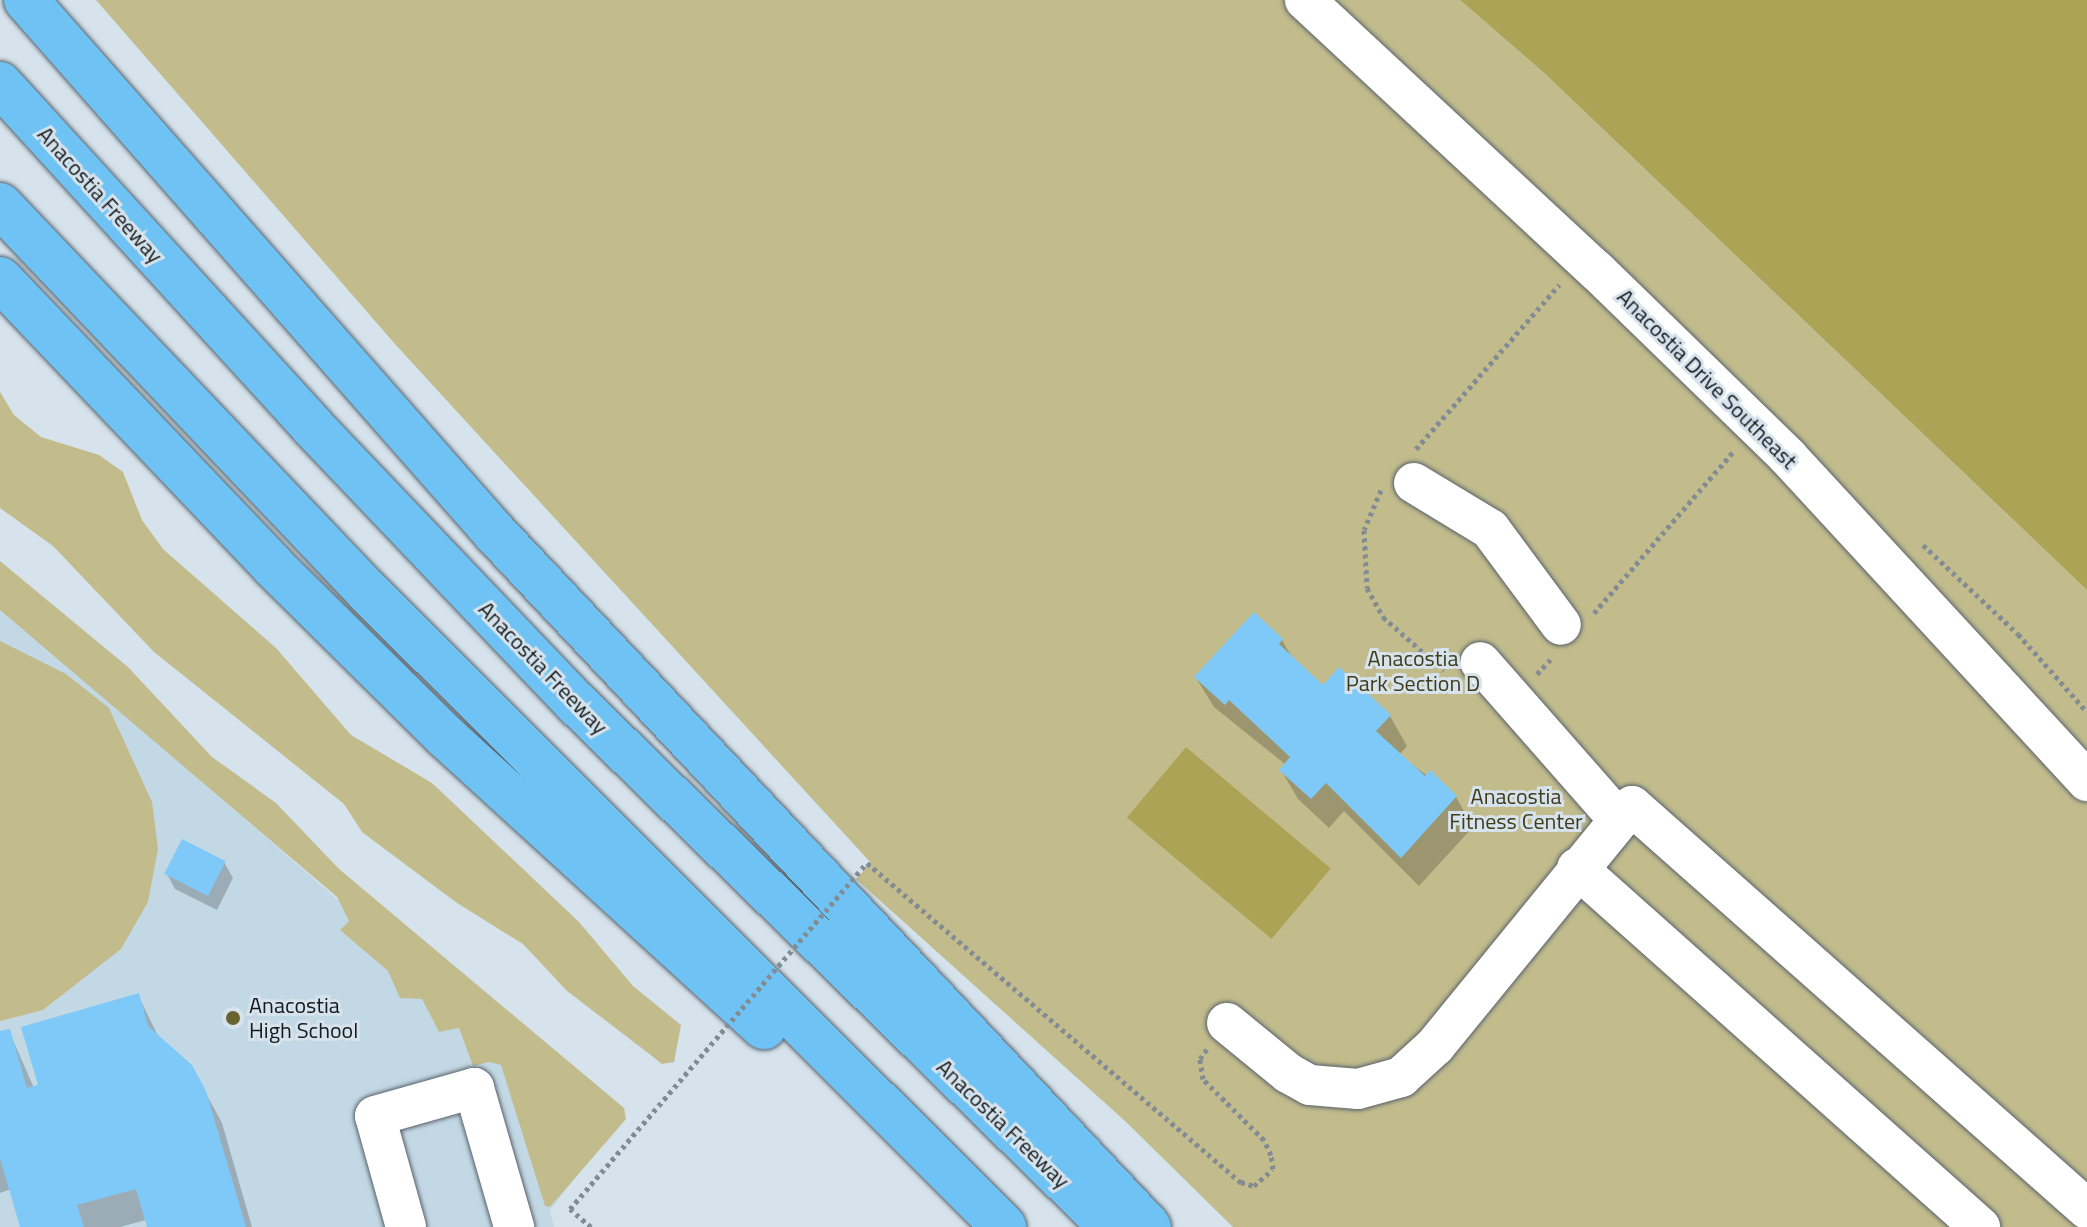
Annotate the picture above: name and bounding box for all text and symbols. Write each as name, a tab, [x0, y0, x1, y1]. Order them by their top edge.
street label: Anacostia Freeway	[32, 121, 168, 269]
street label: Anacostia Drive Southeast	[1612, 284, 1802, 474]
street label: Anacostia Freeway	[473, 596, 613, 740]
park label: Anacostia Park Section D	[1346, 645, 1480, 696]
park label: Anacostia Fitness Center	[1449, 783, 1583, 834]
place label: Anacostia High School	[249, 992, 358, 1044]
marker: Anacostia High School	[224, 1009, 242, 1027]
street label: Anacostia Freeway	[931, 1054, 1075, 1194]

